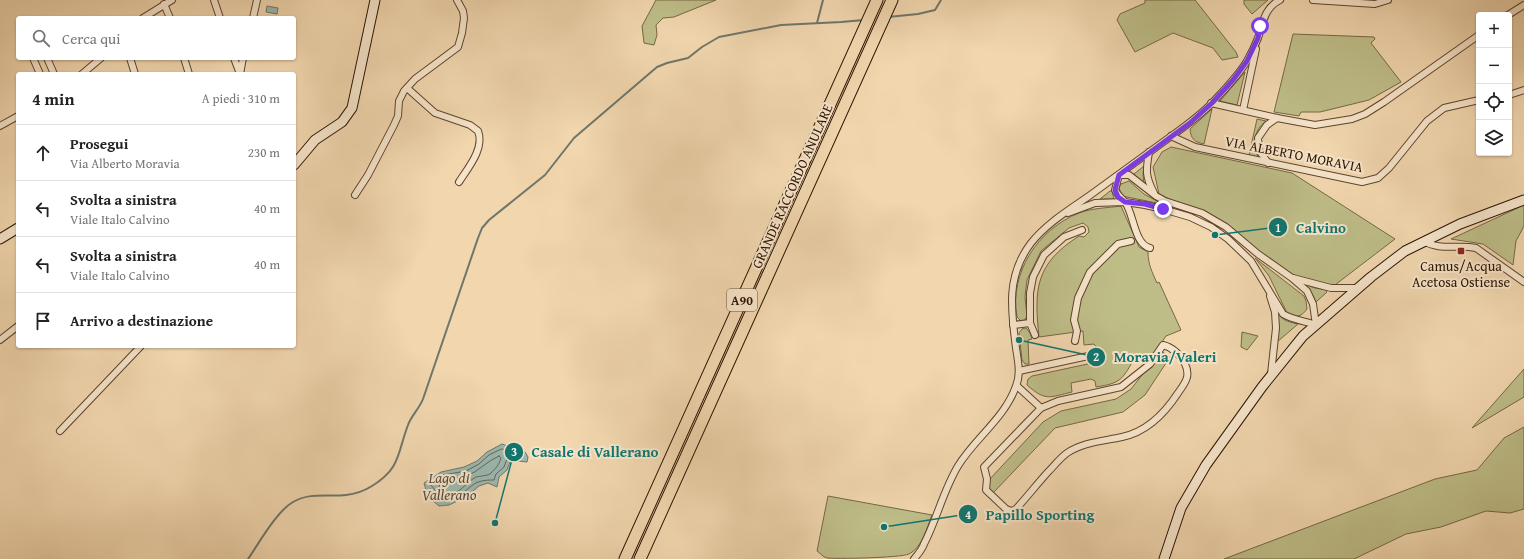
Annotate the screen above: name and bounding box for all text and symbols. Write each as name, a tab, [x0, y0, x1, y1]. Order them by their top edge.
map controls	[1476, 12, 1512, 156]
button: +	[1476, 12, 1512, 48]
search box	[16, 16, 296, 60]
route start	[1251, 17, 1269, 35]
icon: search	[30, 27, 52, 49]
text: Cerca qui	[62, 28, 120, 49]
button: −	[1476, 48, 1512, 84]
button: locate	[1476, 84, 1512, 120]
text: 4 min	[32, 86, 74, 111]
text: A piedi · 310 m	[202, 89, 280, 108]
street label: GRANDE RACCORDO ANULARE	[747, 101, 837, 271]
button: layers	[1476, 120, 1512, 156]
street label: VIA ALBERTO MORAVIA	[1223, 131, 1365, 177]
text: Prosegui	[70, 133, 128, 154]
icon: ahead	[32, 142, 54, 164]
text: 230 m	[248, 143, 280, 162]
text: Via Alberto Moravia	[70, 154, 180, 173]
text: Svolta a sinistra	[70, 189, 177, 210]
icon: left	[32, 198, 54, 220]
text: 40 m	[254, 199, 280, 218]
route end	[1154, 200, 1172, 218]
text: Viale Italo Calvino	[70, 210, 170, 229]
callout: Calvino	[1268, 214, 1354, 241]
text: Calvino	[1296, 217, 1346, 238]
text: 1	[1275, 219, 1281, 236]
text: Svolta a sinistra	[70, 245, 177, 266]
marker: Camus/Acqua Acetosa Ostiense	[1456, 246, 1466, 256]
icon: left	[32, 254, 54, 276]
text: 40 m	[254, 255, 280, 274]
place label: Camus/Acqua Acetosa Ostiense	[1412, 256, 1510, 292]
text: Viale Italo Calvino	[70, 266, 170, 285]
road number: A90	[727, 289, 757, 311]
icon: arrive	[32, 310, 54, 332]
text: Arrivo a destinazione	[70, 310, 213, 331]
callout: Moravia/Valeri	[1086, 344, 1225, 371]
text: Moravia/Valeri	[1114, 346, 1217, 367]
text: 2	[1093, 348, 1099, 365]
callout: Casale di Vallerano	[504, 438, 666, 465]
text: Casale di Vallerano	[532, 441, 659, 462]
text: 3	[511, 443, 517, 460]
water label: Lago di Vallerano	[422, 467, 477, 505]
callout: Papillo Sporting	[958, 501, 1103, 528]
text: Papillo Sporting	[986, 504, 1094, 525]
text: 4	[965, 506, 971, 523]

